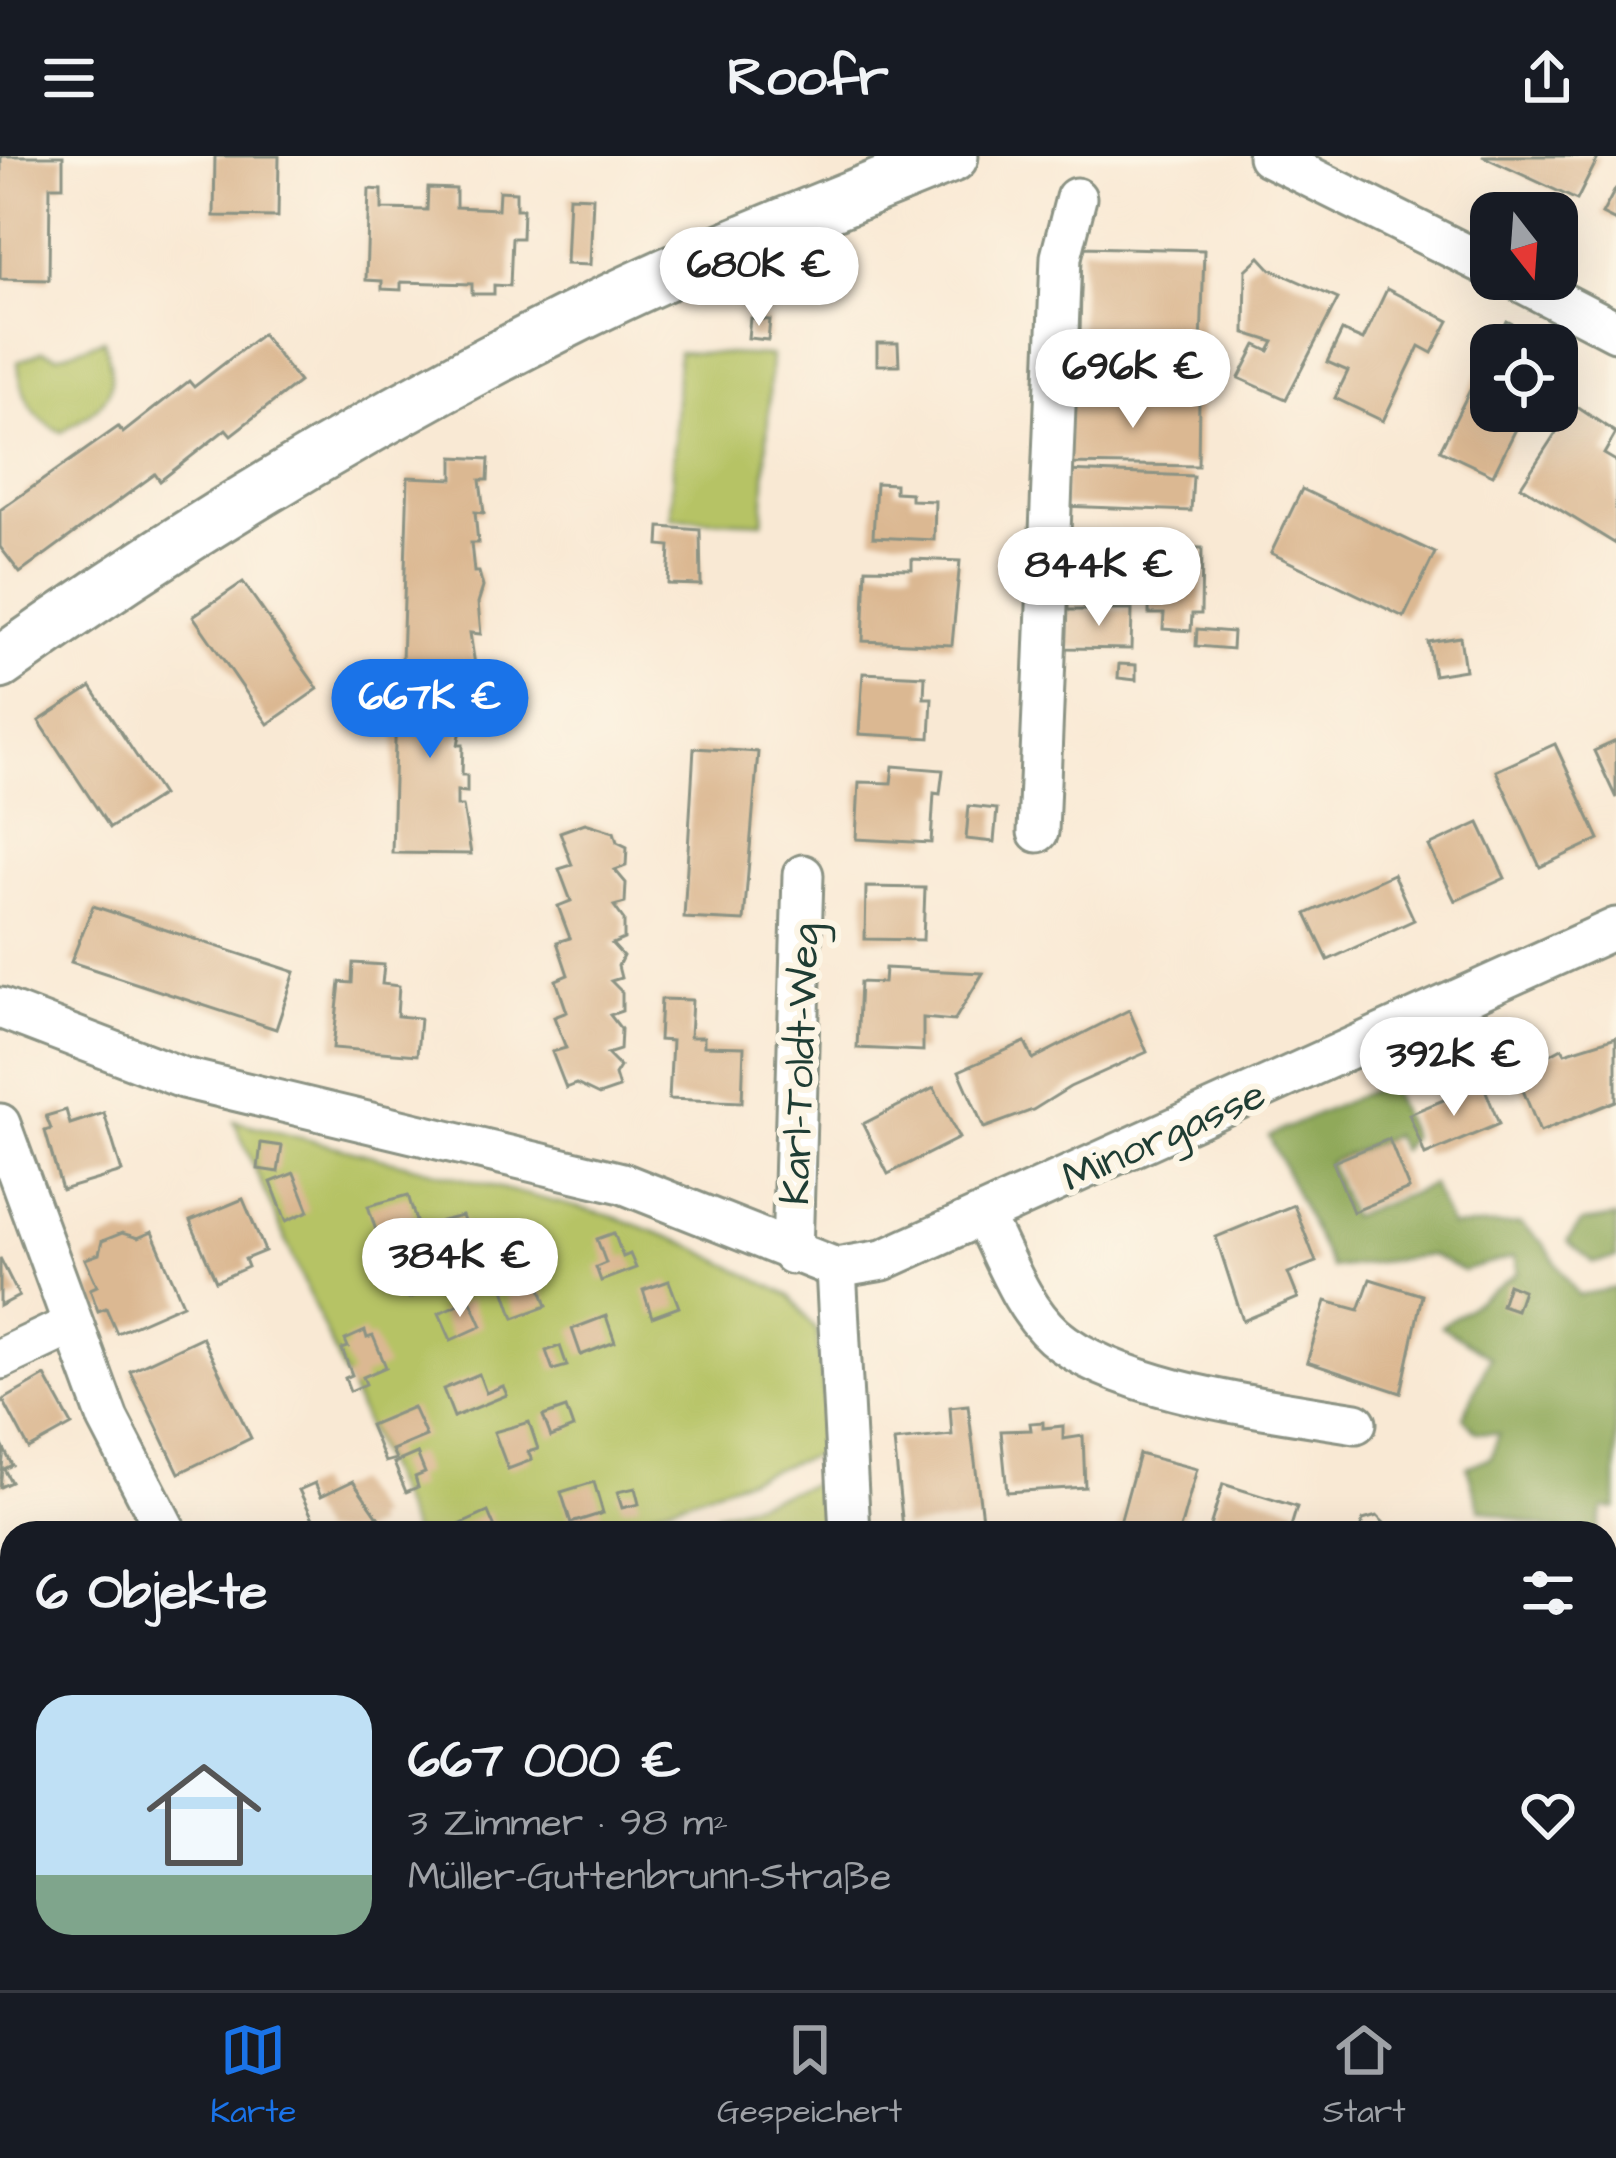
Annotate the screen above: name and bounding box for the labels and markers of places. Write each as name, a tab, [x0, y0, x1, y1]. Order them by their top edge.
pin: 680K €	[661, 227, 857, 329]
pin: 696K €	[1035, 329, 1231, 431]
pin: 844K €	[1001, 527, 1197, 629]
pin: 667K €	[332, 659, 528, 761]
pin: 392K €	[1356, 1017, 1552, 1119]
pin: 384K €	[362, 1218, 558, 1320]

